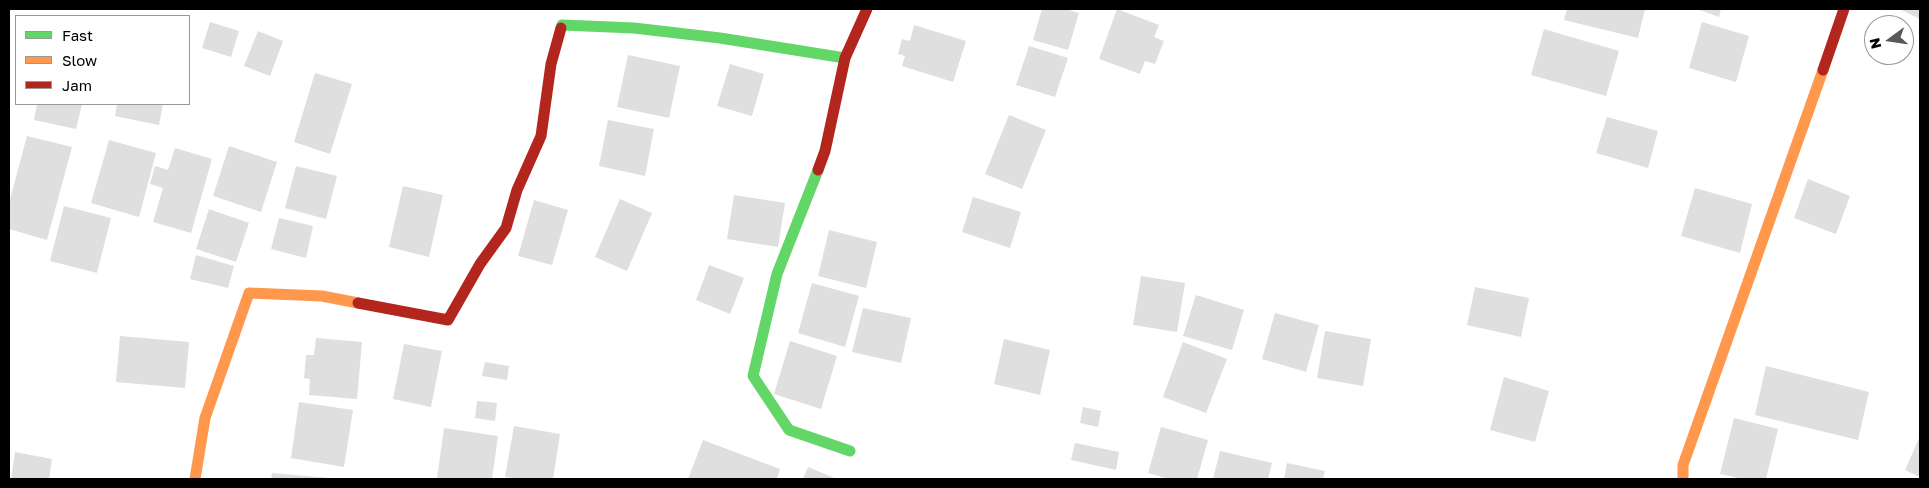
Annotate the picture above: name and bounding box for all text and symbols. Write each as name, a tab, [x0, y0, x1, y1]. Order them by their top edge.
legend	[15, 15, 190, 105]
north arrow	[1864, 15, 1914, 65]
text: Fast	[62, 26, 93, 44]
text: N	[1865, 36, 1884, 51]
text: Slow	[62, 51, 97, 69]
text: Jam	[62, 76, 92, 94]

